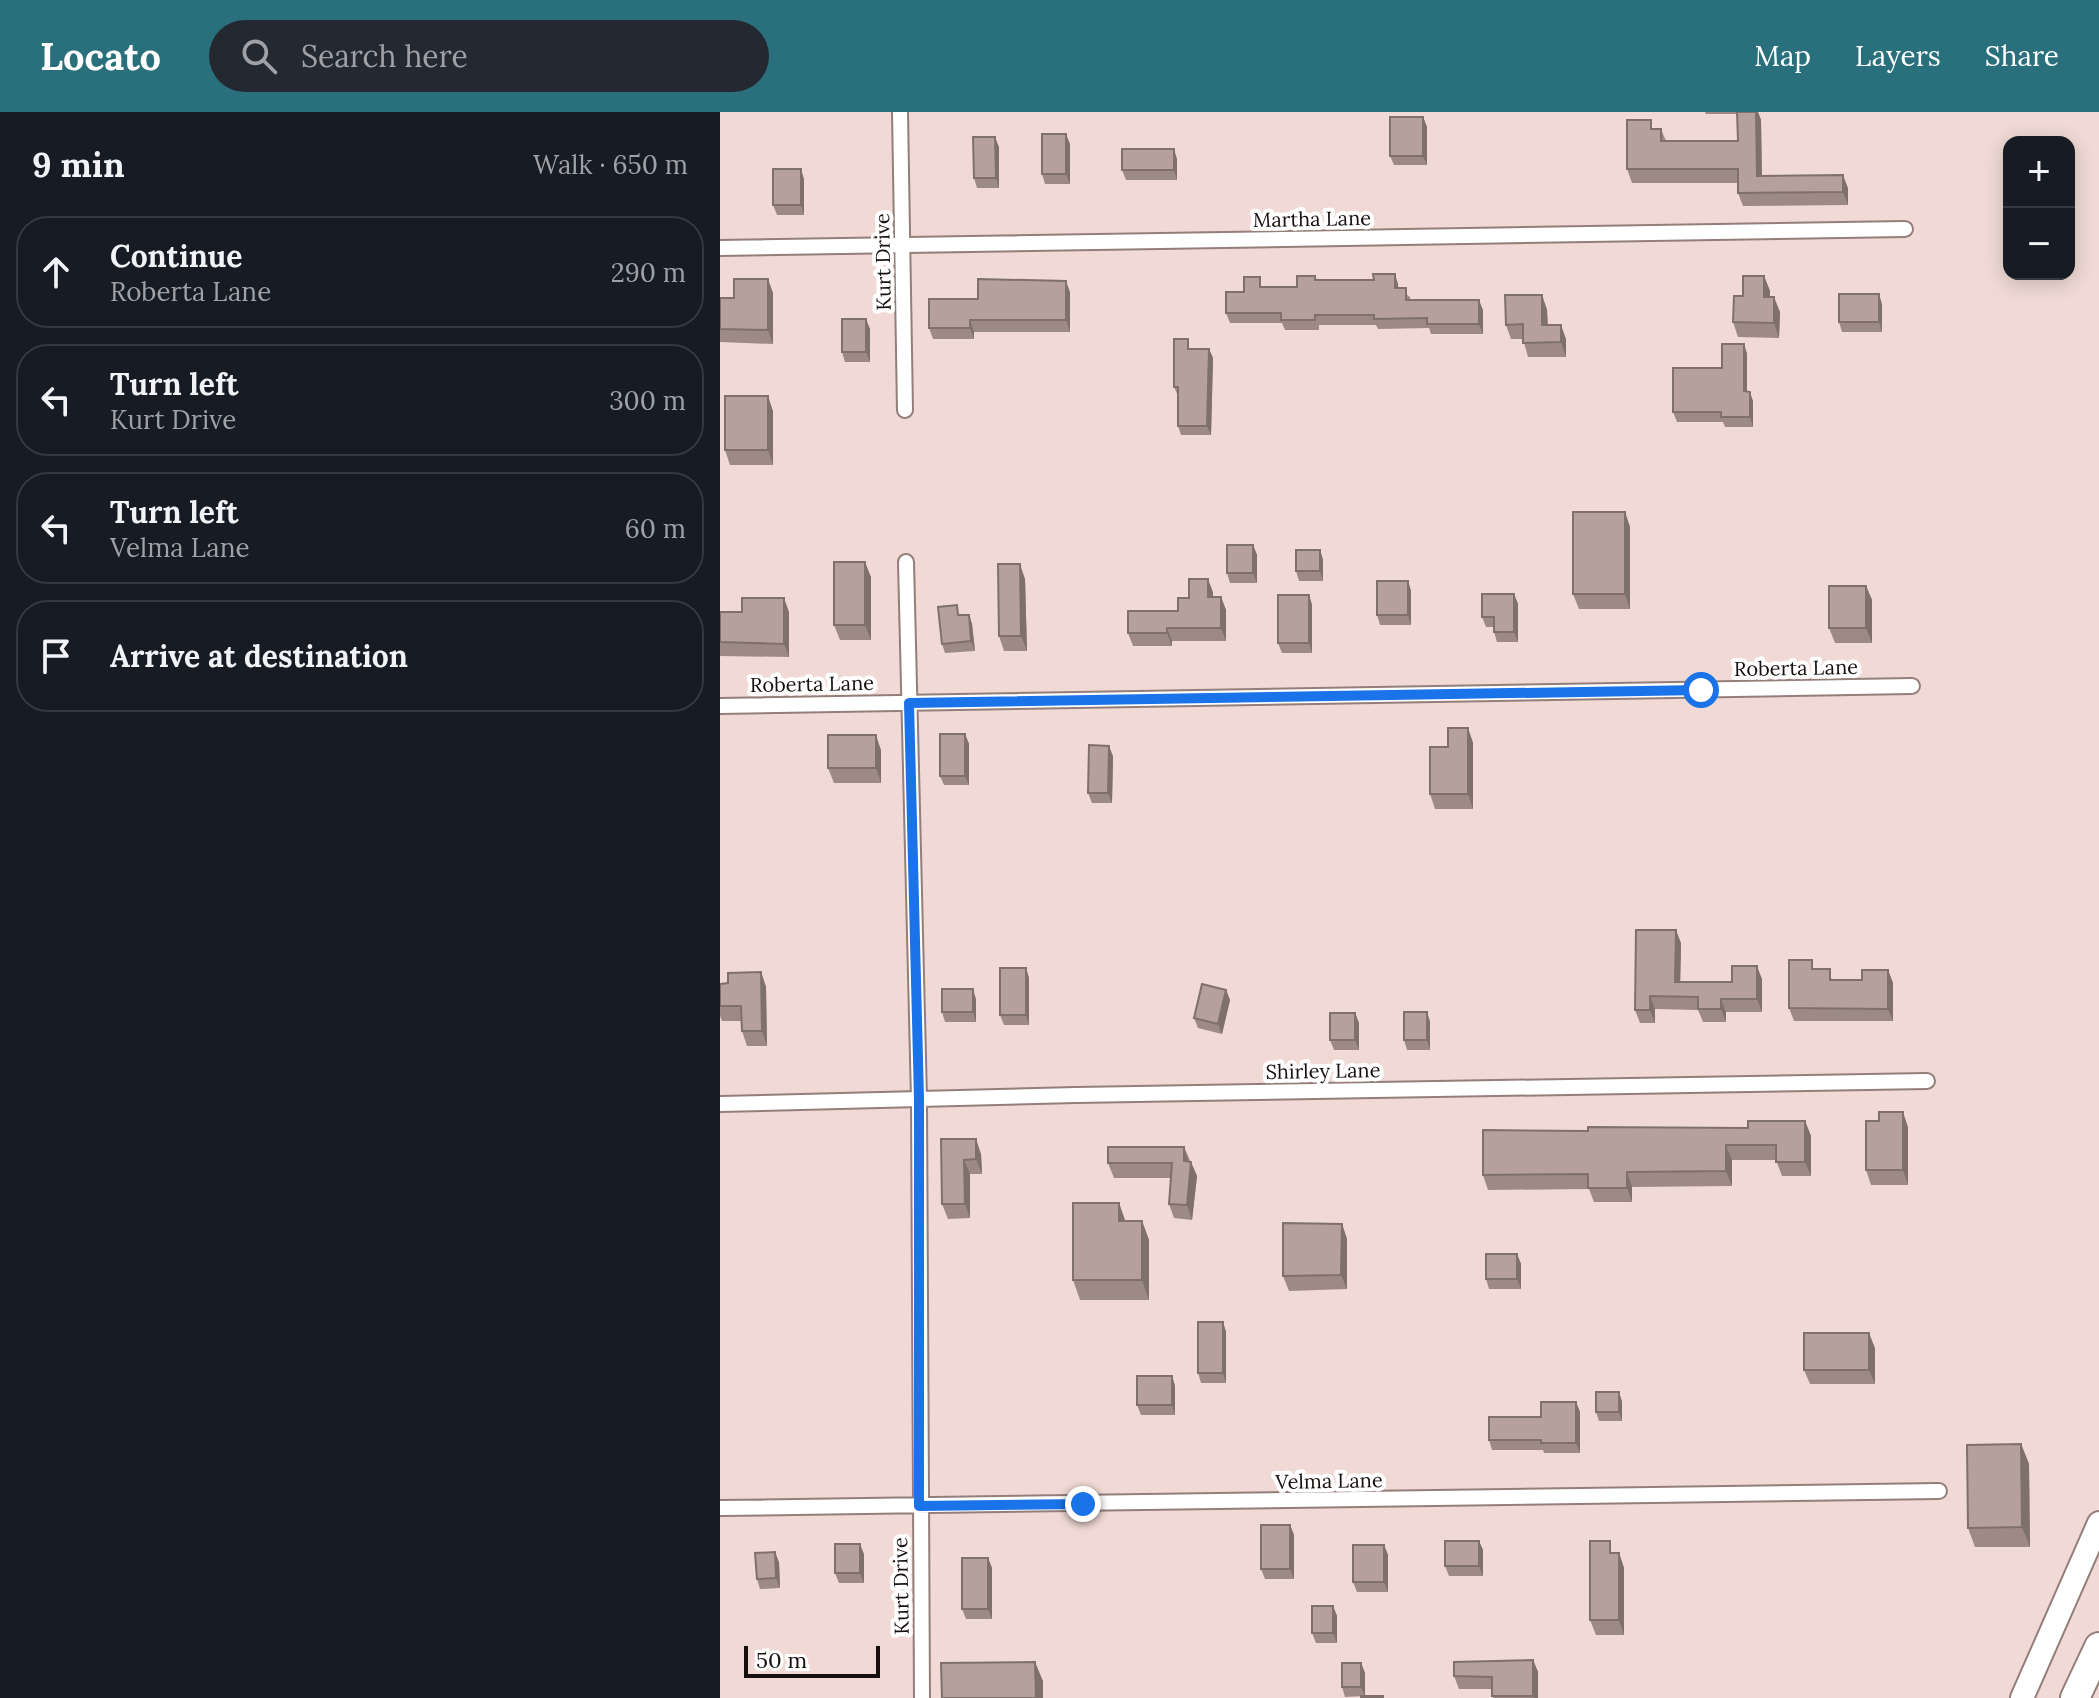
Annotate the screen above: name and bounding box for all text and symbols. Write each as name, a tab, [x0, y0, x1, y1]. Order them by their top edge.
search box	[209, 20, 769, 92]
text: Locato	[40, 32, 161, 80]
icon: search	[237, 34, 281, 78]
text: Search here	[301, 37, 468, 75]
text: Map	[1754, 38, 1811, 74]
text: Layers	[1855, 38, 1941, 74]
text: Share	[1985, 38, 2059, 74]
map controls	[2003, 136, 2075, 280]
button: +	[2003, 136, 2075, 208]
text: 9 min	[32, 143, 125, 186]
text: Walk · 650 m	[533, 148, 688, 181]
street label: Martha Lane	[1253, 205, 1371, 232]
button: −	[2003, 208, 2075, 280]
street label: Kurt Drive	[869, 213, 896, 311]
text: Continue	[110, 237, 242, 275]
icon: ahead	[34, 250, 78, 294]
text: 290 m	[611, 256, 686, 289]
text: Roberta Lane	[110, 275, 271, 308]
text: Turn left	[110, 365, 238, 403]
icon: left	[34, 378, 78, 422]
text: 300 m	[609, 384, 686, 417]
text: Kurt Drive	[110, 403, 236, 436]
text: Turn left	[110, 493, 238, 531]
icon: left	[34, 506, 78, 550]
text: 60 m	[625, 512, 686, 545]
text: Velma Lane	[110, 531, 250, 564]
icon: arrive	[34, 634, 78, 678]
text: Arrive at destination	[110, 637, 408, 675]
street label: Roberta Lane	[1734, 654, 1858, 681]
street label: Roberta Lane	[750, 670, 874, 697]
route start	[1683, 672, 1719, 708]
street label: Shirley Lane	[1265, 1057, 1381, 1084]
street label: Velma Lane	[1274, 1467, 1383, 1494]
route end	[1065, 1486, 1101, 1522]
street label: Kurt Drive	[887, 1537, 914, 1635]
scale bar	[744, 1642, 880, 1678]
text: 50 m	[756, 1646, 807, 1674]

